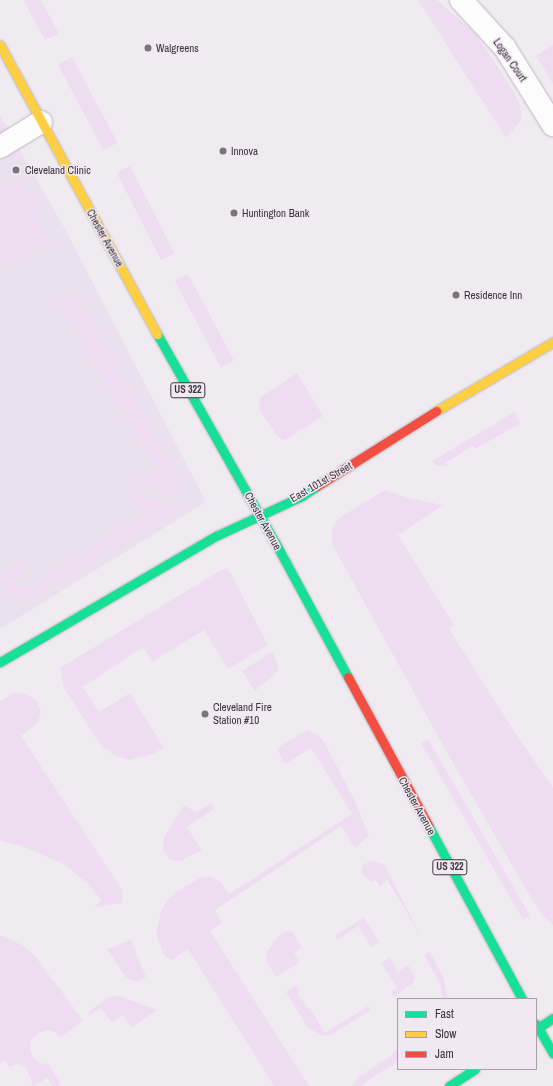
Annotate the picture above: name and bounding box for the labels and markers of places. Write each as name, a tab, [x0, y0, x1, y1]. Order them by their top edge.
place label: Walgreens	[156, 41, 199, 55]
marker: Walgreens	[143, 43, 153, 53]
place label: Innova	[231, 144, 258, 158]
marker: Innova	[218, 146, 228, 156]
place label: Cleveland Clinic	[25, 163, 91, 177]
marker: Cleveland Clinic	[10, 164, 22, 176]
place label: Huntington Bank	[242, 206, 309, 220]
marker: Huntington Bank	[229, 208, 239, 218]
place label: Residence Inn	[464, 288, 522, 302]
marker: Residence Inn	[451, 290, 461, 300]
place label: Cleveland Fire Station #10	[213, 701, 272, 727]
marker: Cleveland Fire Station #10	[200, 709, 210, 719]

